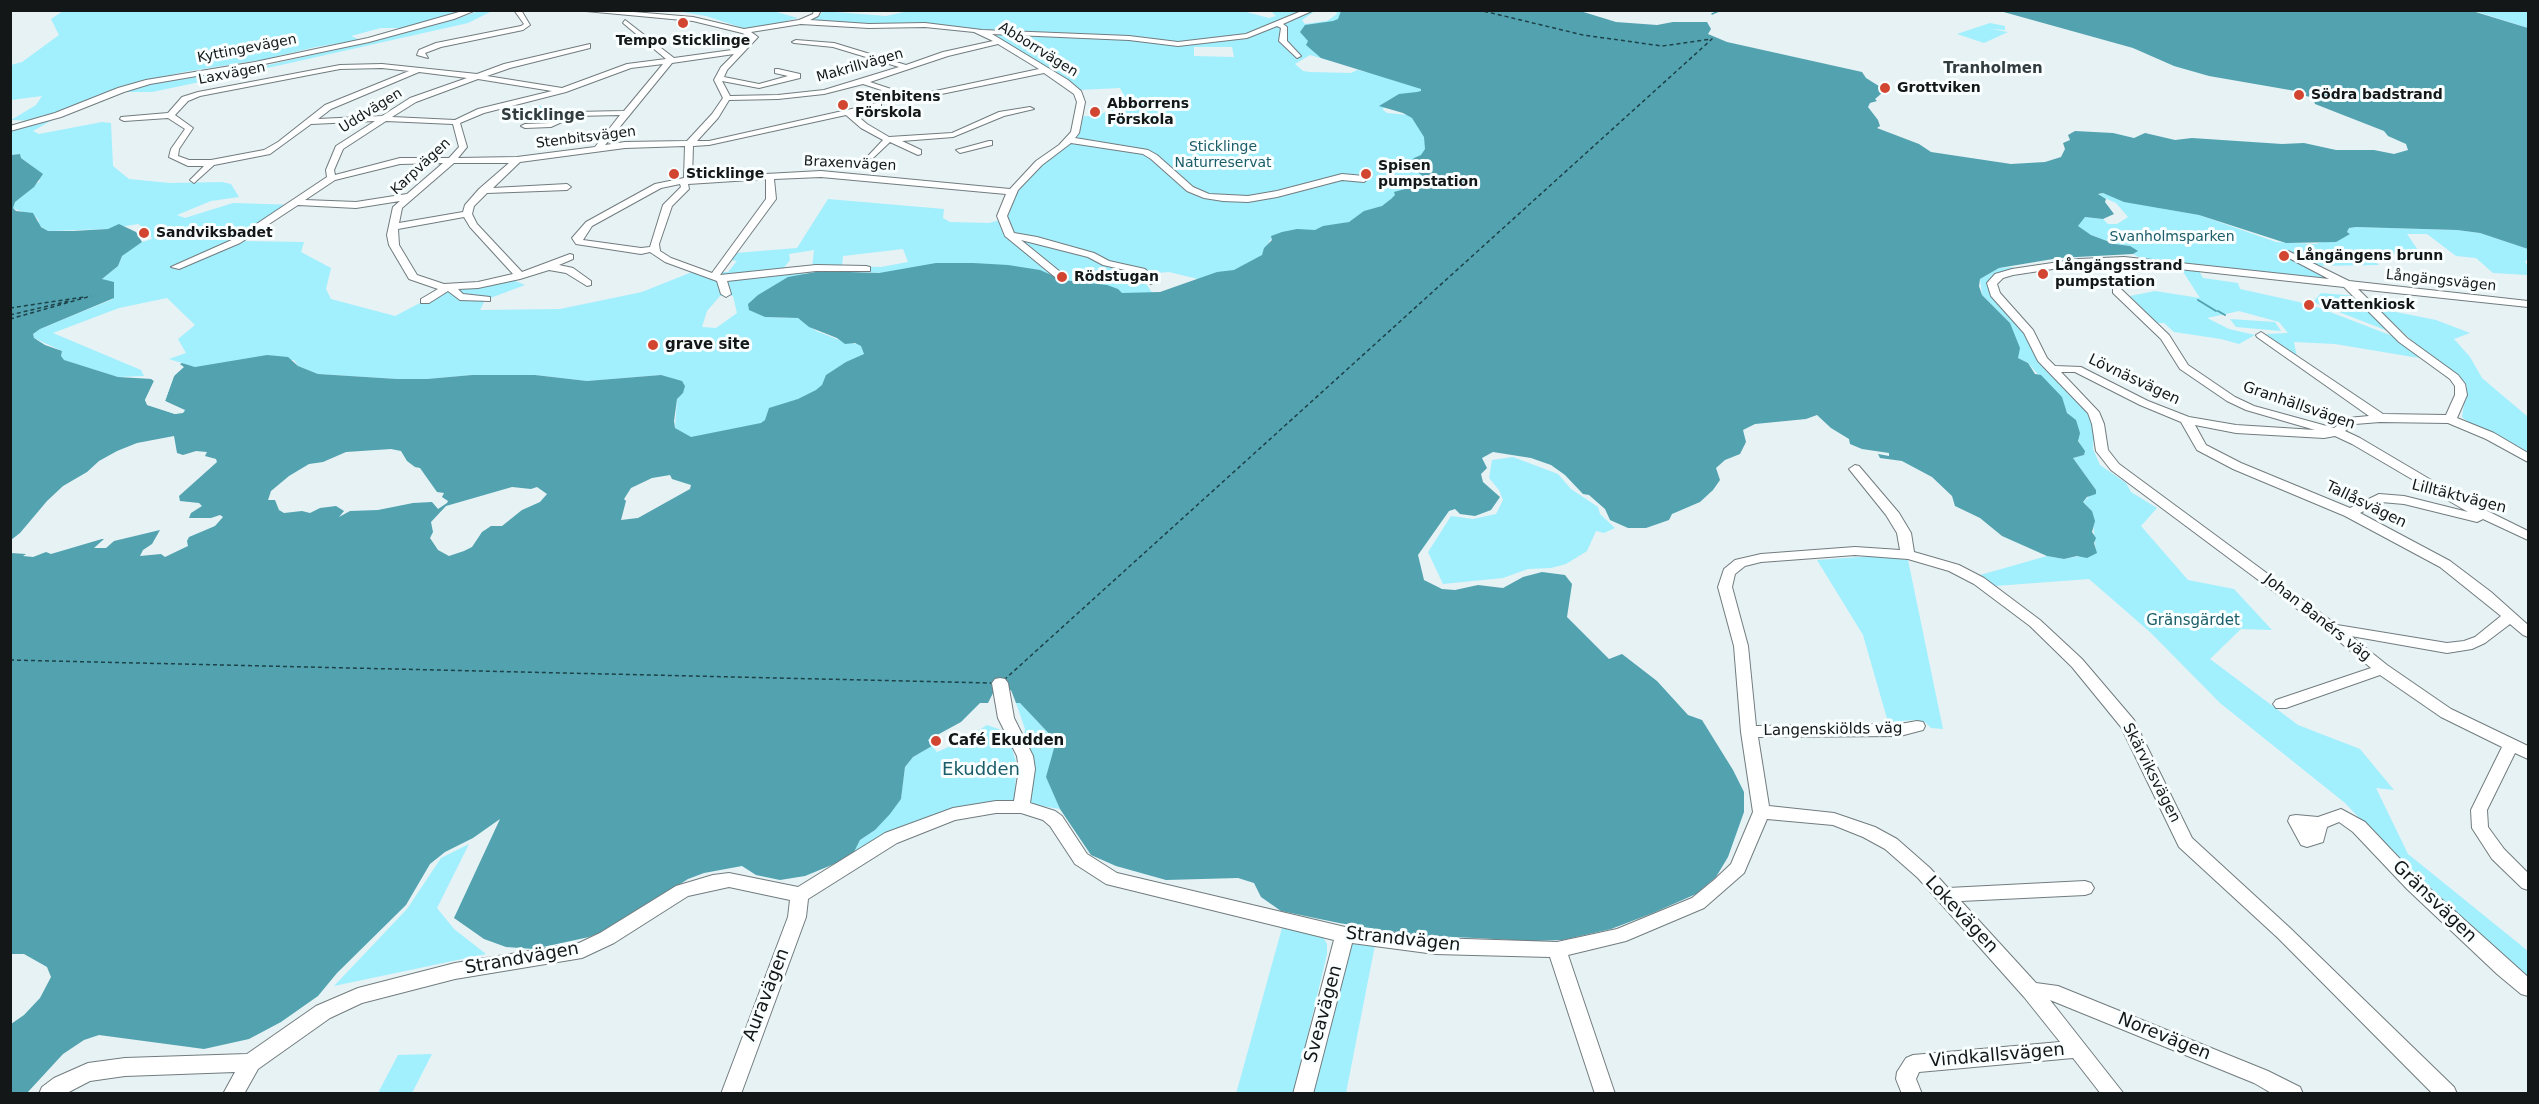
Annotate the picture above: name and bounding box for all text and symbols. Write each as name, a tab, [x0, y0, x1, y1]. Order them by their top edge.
marker: Tempo Sticklinge	[676, 16, 690, 30]
street label: Abborrvägen	[995, 19, 1081, 81]
street label: Kyttingevägen	[196, 31, 298, 67]
place label: Tempo Sticklinge	[616, 33, 750, 49]
street label: Makrillvägen	[815, 46, 905, 86]
street label: Laxvägen	[197, 59, 267, 89]
district label: Tranholmen	[1943, 60, 2043, 78]
place label: Grottviken	[1897, 80, 1981, 96]
marker: Grottviken	[1878, 81, 1892, 95]
street label: Uddvägen	[336, 85, 406, 137]
place label: Södra badstrand	[2311, 87, 2443, 103]
marker: Södra badstrand	[2292, 88, 2306, 102]
place label: Stenbitens Förskola	[855, 89, 941, 122]
place label: Abborrens Förskola	[1107, 96, 1189, 128]
marker: Stenbitens Förskola	[836, 98, 850, 112]
marker: Abborrens Förskola	[1088, 105, 1102, 119]
district label: Sticklinge	[501, 107, 585, 125]
street label: Stenbitsvägen	[535, 124, 637, 152]
street label: Karpvägen	[388, 135, 454, 199]
park label: Sticklinge Naturreservat	[1174, 139, 1272, 172]
street label: Braxenvägen	[803, 153, 897, 175]
place label: Spisen pumpstation	[1378, 158, 1478, 190]
place label: Sticklinge	[686, 166, 764, 182]
marker: Sticklinge	[667, 167, 681, 181]
marker: Spisen pumpstation	[1359, 167, 1373, 181]
place label: Sandviksbadet	[156, 225, 273, 241]
marker: Sandviksbadet	[137, 226, 151, 240]
park label: Svanholmsparken	[2109, 229, 2235, 245]
place label: Långängens brunn	[2296, 248, 2443, 264]
marker: Långängens brunn	[2277, 249, 2291, 263]
place label: Långängsstrand pumpstation	[2055, 258, 2182, 290]
marker: Långängsstrand pumpstation	[2036, 267, 2050, 281]
street label: Långängsvägen	[2385, 267, 2497, 295]
place label: Rödstugan	[1074, 269, 1159, 285]
marker: Rödstugan	[1055, 270, 1069, 284]
place label: Vattenkiosk	[2321, 297, 2415, 313]
marker: Vattenkiosk	[2302, 298, 2316, 312]
place label: grave site	[665, 336, 750, 354]
marker: grave site	[646, 338, 660, 352]
street label: Lövnäsvägen	[2085, 351, 2183, 409]
street label: Granhällsvägen	[2240, 378, 2358, 434]
street label: Lilltäktvägen	[2410, 477, 2508, 517]
street label: Tallåsvägen	[2323, 478, 2409, 532]
street label: Johan Banérs väg	[2260, 571, 2374, 665]
park label: Gränsgärdet	[2146, 612, 2240, 630]
street label: Langenskiölds väg	[1763, 720, 1903, 740]
street label: Skärviksvägen	[2118, 720, 2184, 826]
place label: Café Ekudden	[948, 732, 1064, 750]
marker: Café Ekudden	[929, 734, 943, 748]
park label: Ekudden	[942, 759, 1020, 781]
street label: Gränsvägen	[2387, 856, 2481, 948]
street label: Lokevägen	[1920, 872, 2002, 958]
street label: Strandvägen	[1345, 923, 1461, 957]
street label: Strandvägen	[463, 938, 581, 980]
street label: Auravägen	[739, 946, 795, 1044]
street label: Sveavägen	[1301, 963, 1347, 1065]
street label: Norevägen	[2114, 1009, 2214, 1065]
street label: Vindkallsvägen	[1928, 1039, 2066, 1073]

